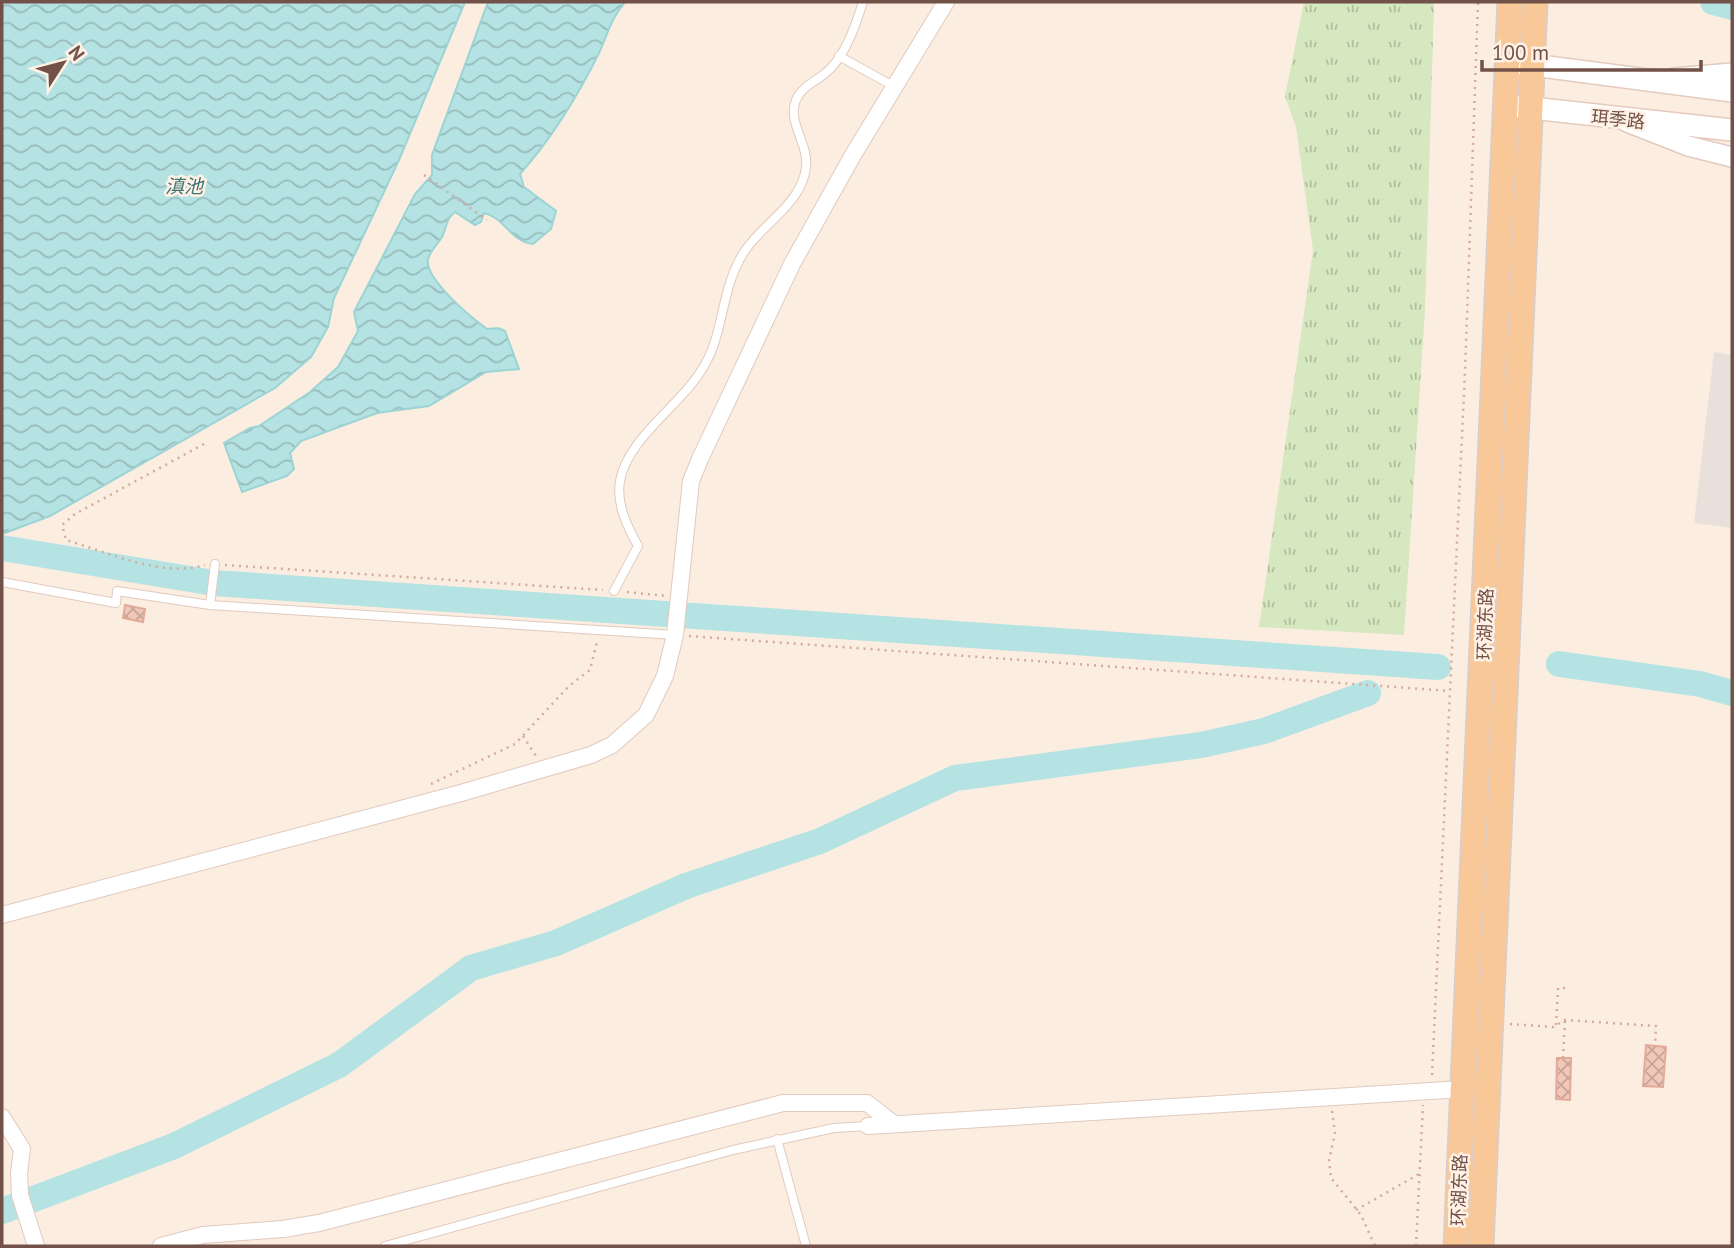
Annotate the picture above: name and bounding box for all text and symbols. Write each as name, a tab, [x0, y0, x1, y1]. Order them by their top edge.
north arrow	[28, 28, 98, 98]
scale bar	[1482, 28, 1701, 72]
text: 100 m	[1492, 39, 1549, 66]
text: N	[63, 41, 90, 65]
street label: 珥季路	[1590, 105, 1646, 133]
water label: 滇池	[165, 174, 205, 198]
street label: 环湖东路	[1472, 588, 1498, 660]
street label: 环湖东路	[1446, 1154, 1472, 1226]

